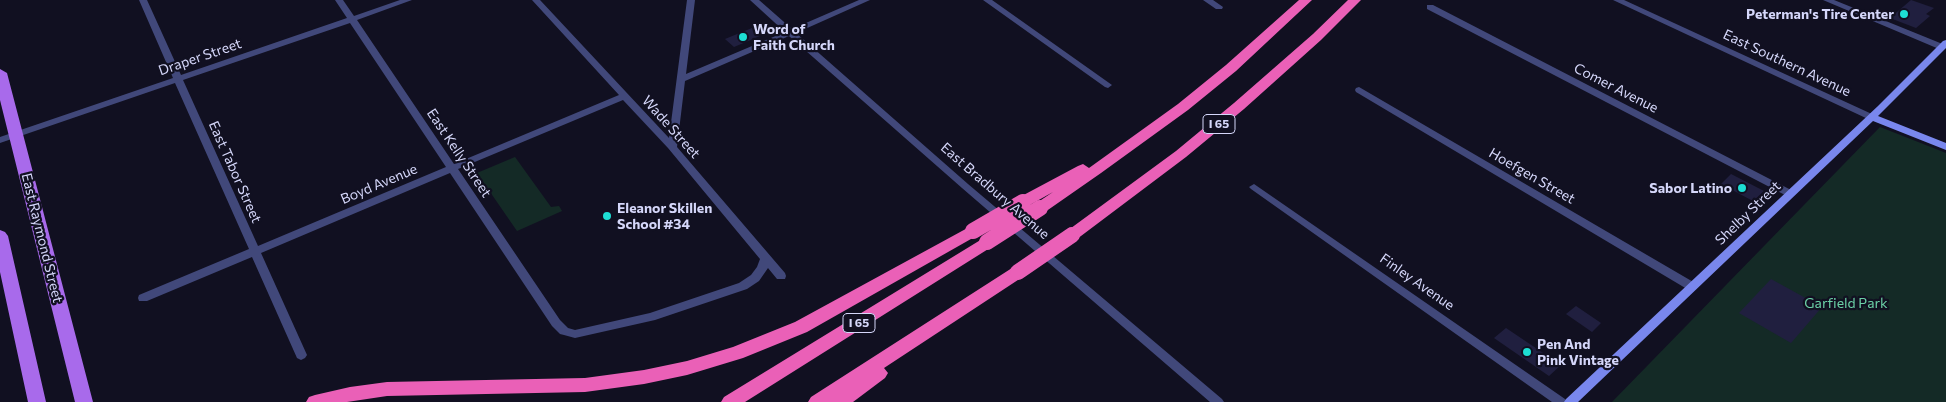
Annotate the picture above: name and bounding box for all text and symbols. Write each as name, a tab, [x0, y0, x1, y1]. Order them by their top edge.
place label: Peterman's Tire Center	[1746, 6, 1894, 22]
marker: Peterman's Tire Center	[1898, 8, 1910, 20]
place label: Word of Faith Church	[753, 21, 835, 54]
street label: East Southern Avenue	[1721, 26, 1853, 100]
marker: Word of Faith Church	[737, 31, 749, 43]
street label: Draper Street	[156, 35, 244, 79]
street label: Comer Avenue	[1571, 60, 1661, 116]
street label: Wade Street	[638, 92, 704, 162]
street label: East Kelly Street	[423, 105, 495, 201]
road number: I 65	[1203, 115, 1235, 134]
street label: East Tabor Street	[205, 118, 265, 226]
street label: East Bradbury Avenue	[937, 139, 1053, 243]
street label: Hoefgen Street	[1486, 145, 1578, 207]
street label: Boyd Avenue	[338, 160, 420, 208]
street label: East Raymond Street	[18, 171, 66, 305]
street label: Shelby Street	[1712, 178, 1784, 248]
place label: Sabor Latino	[1649, 180, 1732, 196]
marker: Sabor Latino	[1736, 182, 1748, 194]
place label: Eleanor Skillen School #34	[617, 200, 712, 232]
marker: Eleanor Skillen School #34	[601, 210, 613, 222]
street label: Finley Avenue	[1377, 250, 1457, 314]
park label: Garfield Park	[1804, 295, 1888, 311]
road number: I 65	[843, 314, 875, 332]
place label: Pen And Pink Vintage	[1537, 336, 1619, 368]
marker: Pen And Pink Vintage	[1521, 346, 1533, 358]

